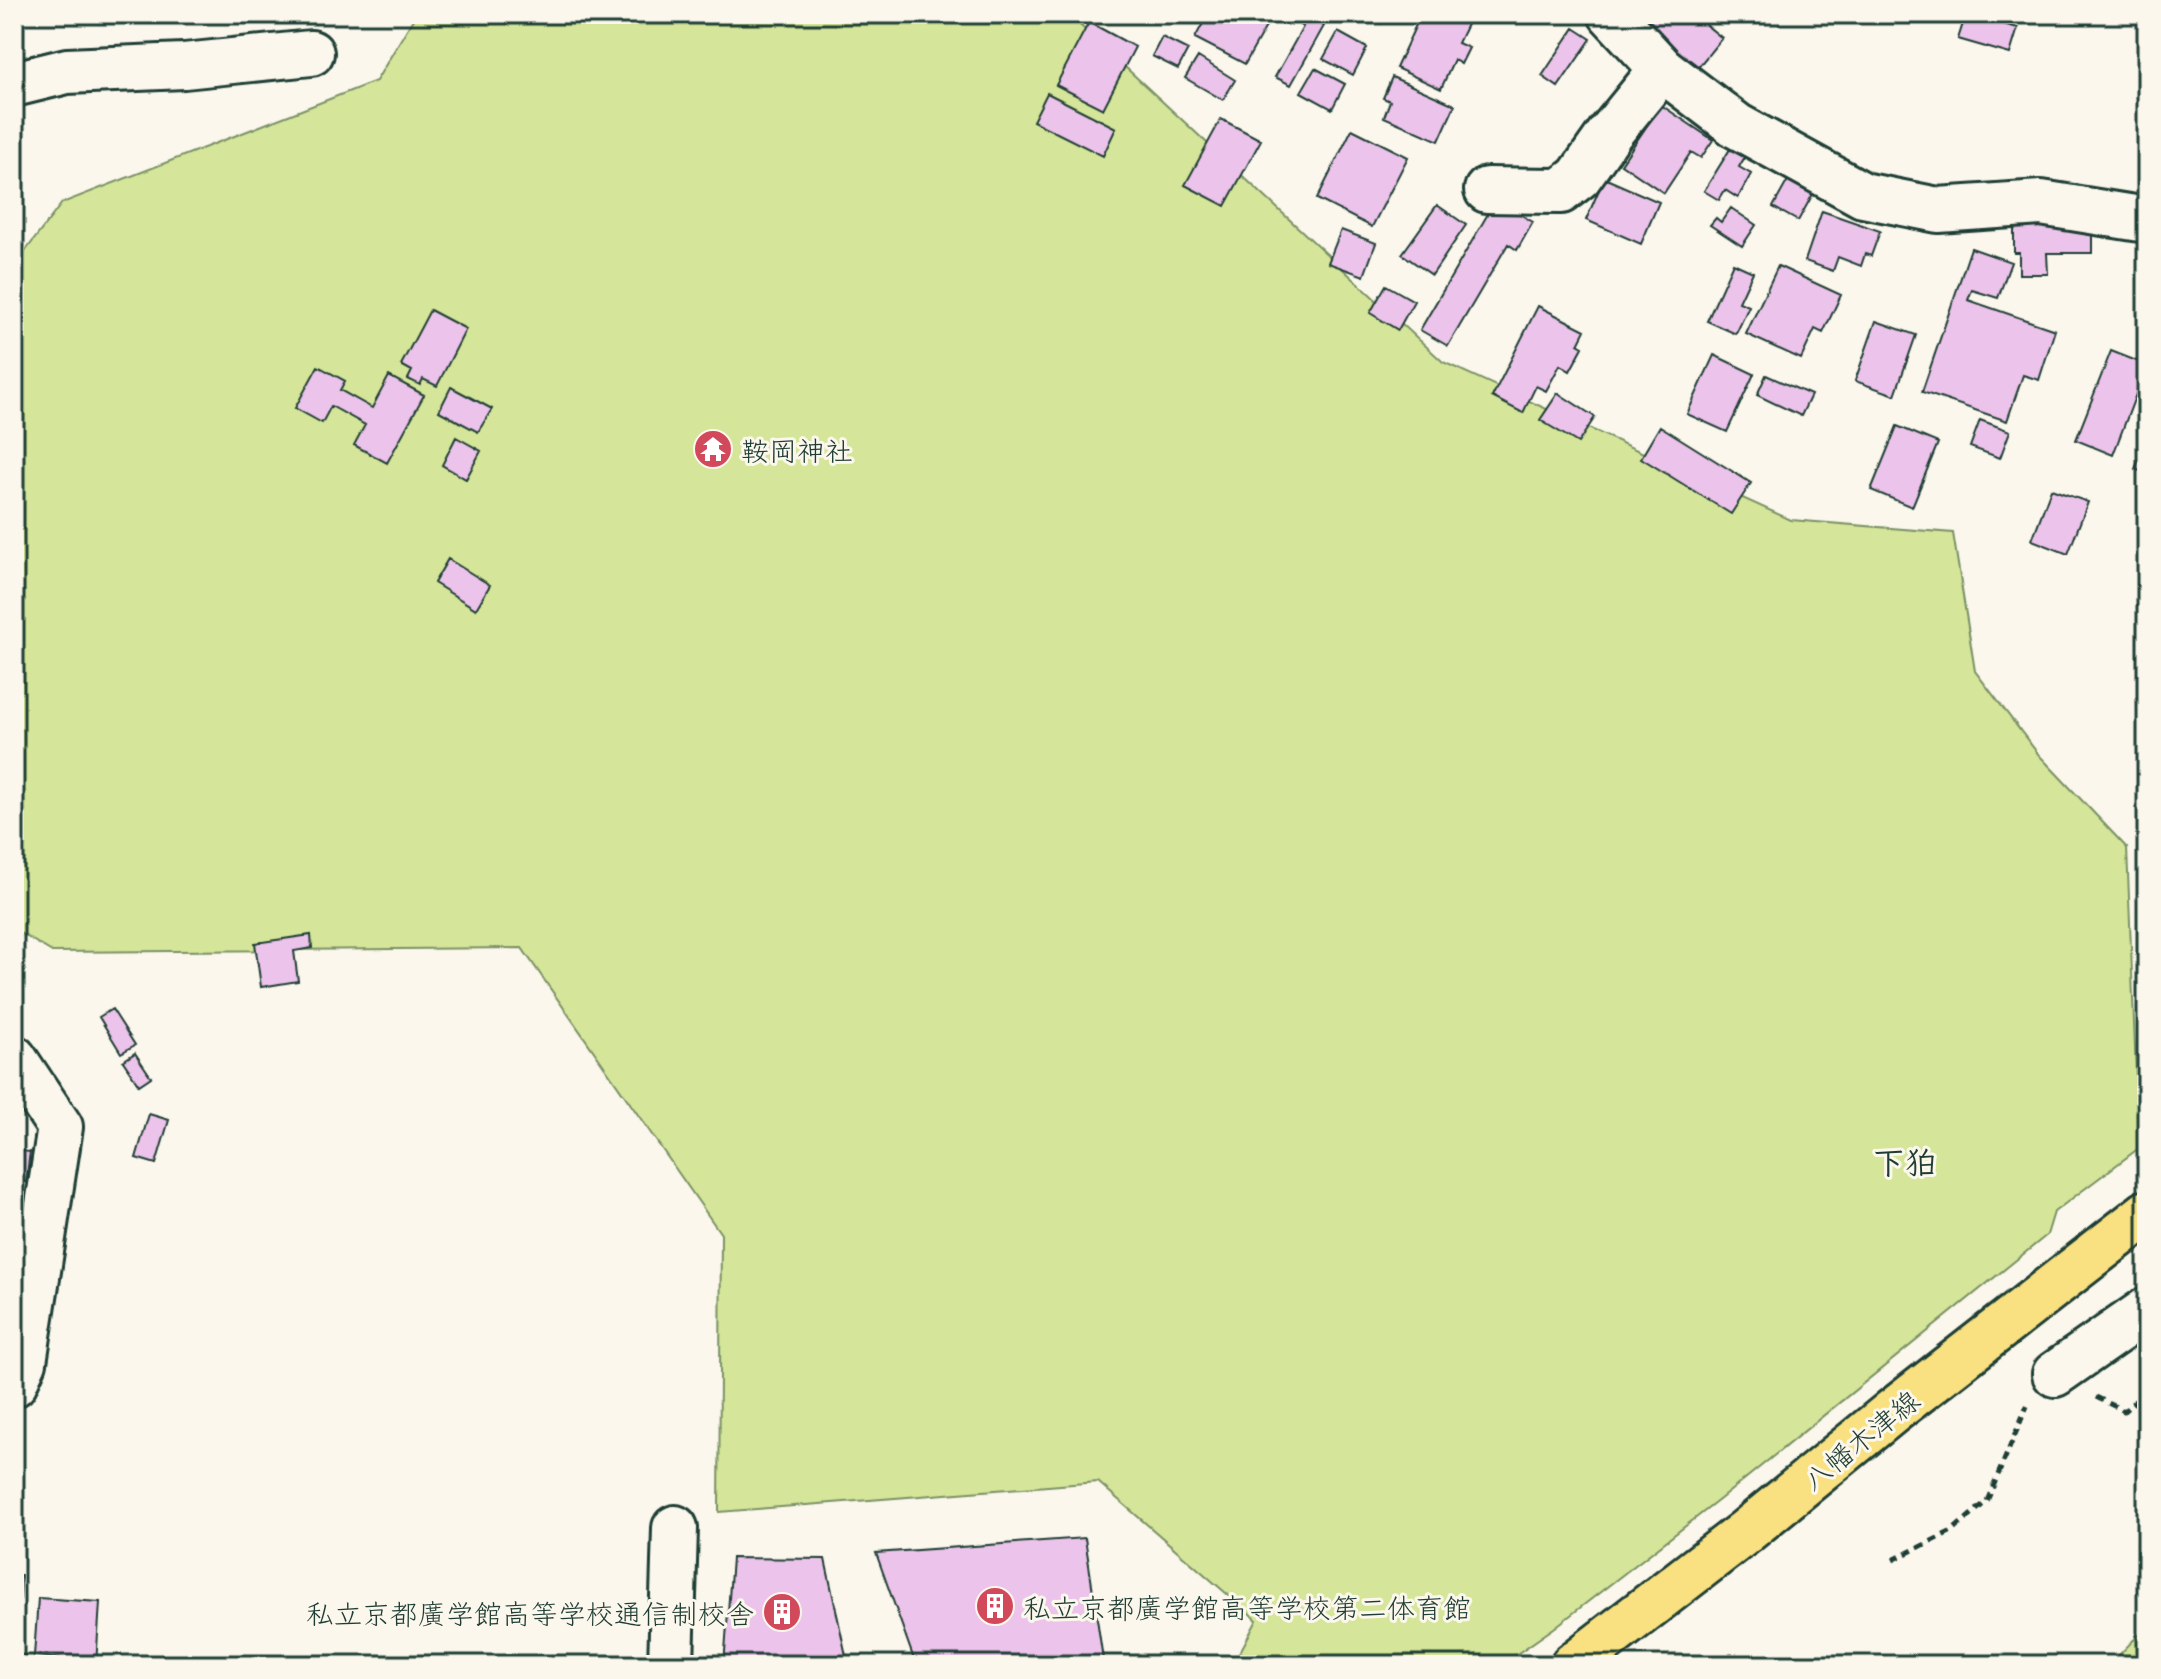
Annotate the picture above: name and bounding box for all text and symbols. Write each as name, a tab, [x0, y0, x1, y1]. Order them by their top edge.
temple icon: 鞍岡神社	[692, 428, 734, 470]
place label: 鞍岡神社	[741, 428, 853, 471]
district label: 下狛	[1873, 1137, 1937, 1185]
street label: 八幡木津線	[1792, 1378, 1928, 1500]
building icon: 私立京都廣学館高等学校第二体育館	[974, 1585, 1016, 1627]
place label: 私立京都廣学館高等学校第二体育館	[1023, 1585, 1471, 1628]
place label: 私立京都廣学館高等学校通信制校舎	[306, 1591, 754, 1634]
building icon: 私立京都廣学館高等学校通信制校舎	[761, 1591, 803, 1633]

